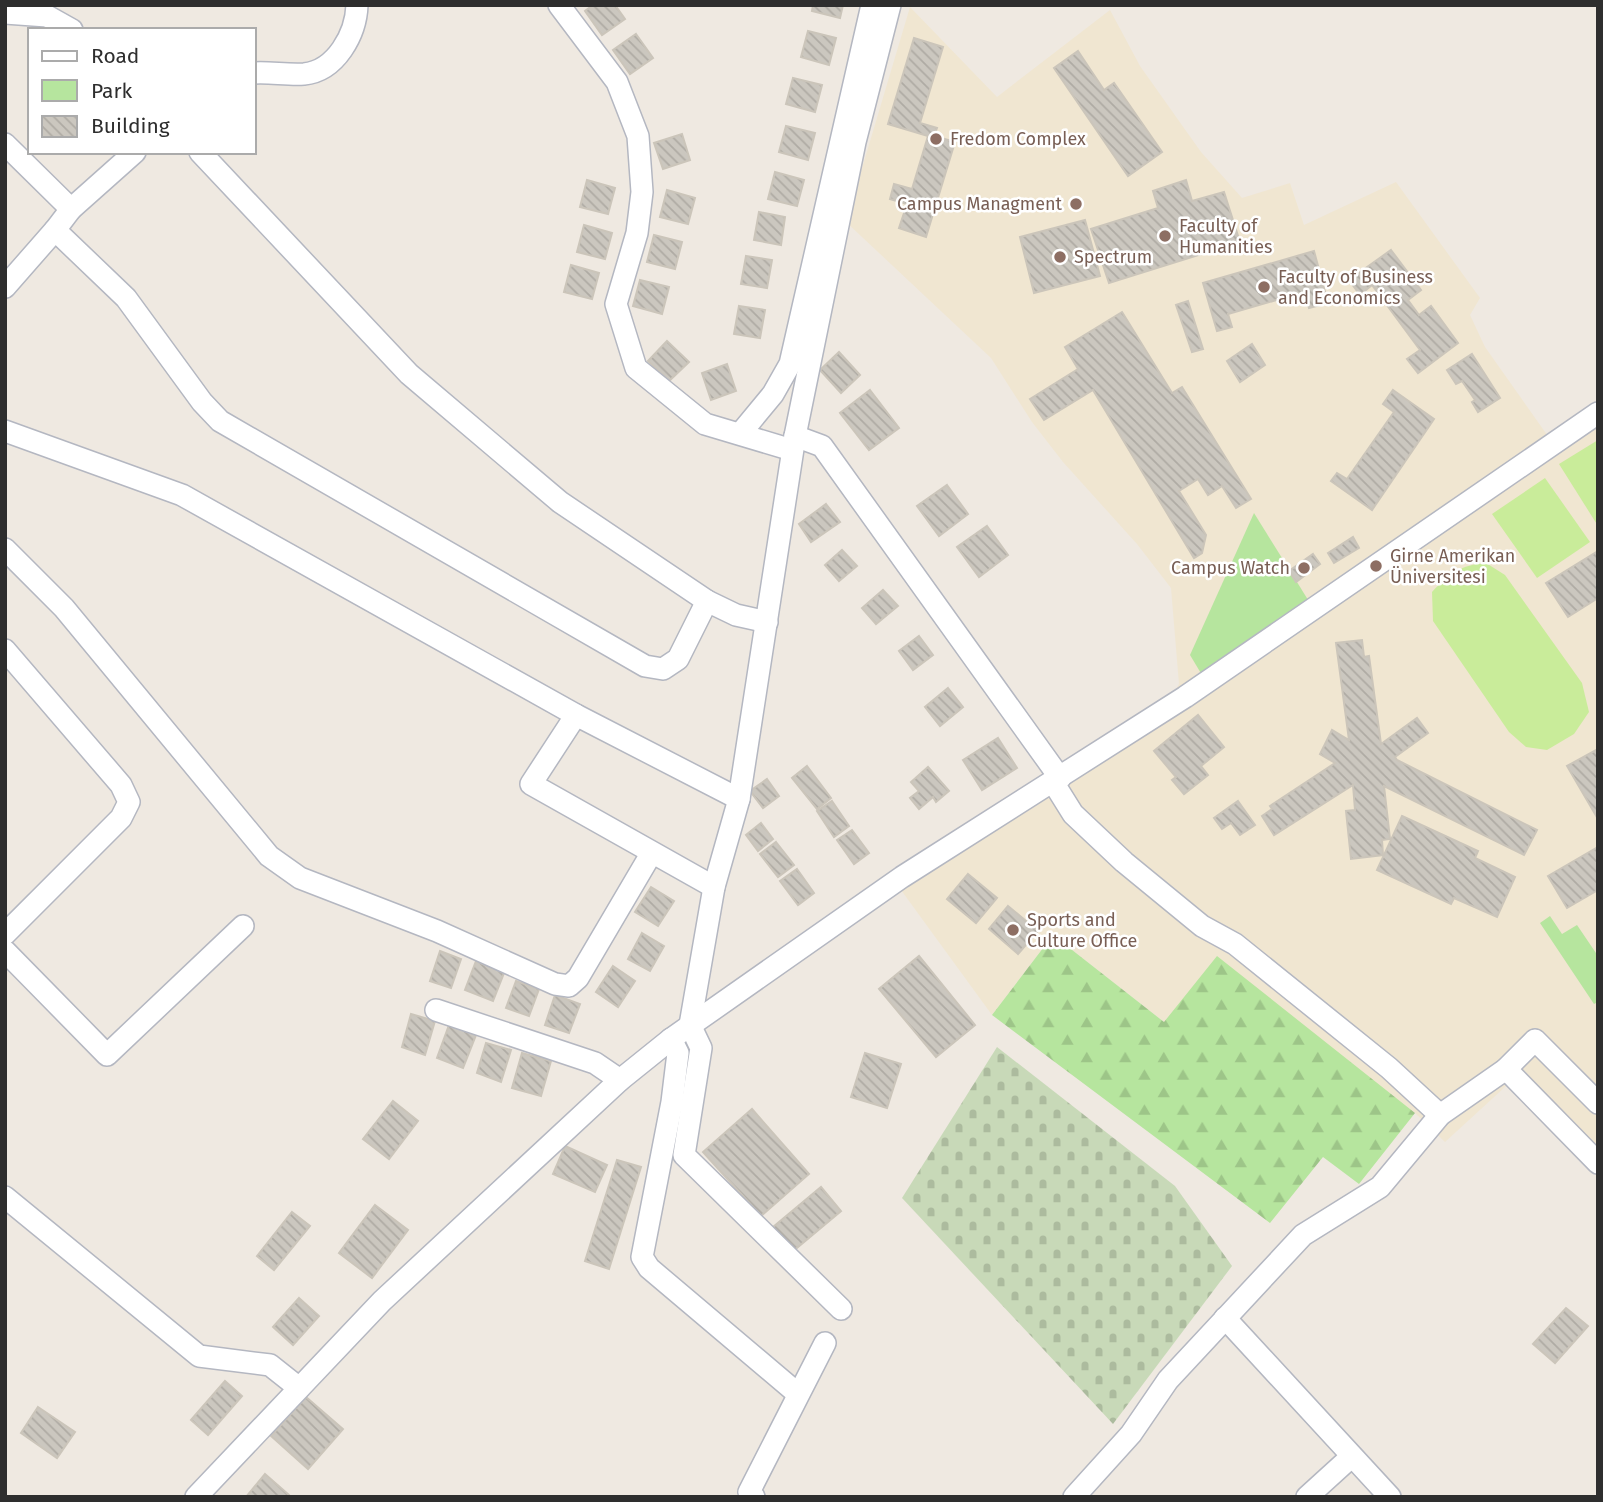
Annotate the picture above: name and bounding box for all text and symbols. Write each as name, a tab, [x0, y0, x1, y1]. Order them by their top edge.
legend	[28, 28, 256, 154]
text: Road	[91, 43, 139, 69]
text: Park	[91, 78, 133, 104]
text: Building	[91, 113, 170, 139]
place label: Fredom Complex	[950, 128, 1086, 150]
marker: Fredom Complex	[928, 131, 944, 147]
place label: Campus Managment	[897, 193, 1062, 215]
marker: Campus Managment	[1068, 196, 1084, 212]
place label: Faculty of Humanities	[1179, 215, 1272, 258]
marker: Faculty of Humanities	[1157, 228, 1173, 244]
place label: Spectrum	[1074, 246, 1152, 268]
marker: Spectrum	[1052, 249, 1068, 265]
place label: Faculty of Business and Economics	[1278, 266, 1433, 309]
marker: Faculty of Business and Economics	[1256, 279, 1272, 295]
place label: Girne Amerikan Üniversitesi	[1390, 545, 1515, 588]
place label: Campus Watch	[1171, 557, 1290, 579]
marker: Girne Amerikan Üniversitesi	[1368, 558, 1384, 574]
marker: Campus Watch	[1296, 560, 1312, 576]
place label: Sports and Culture Office	[1027, 909, 1137, 952]
marker: Sports and Culture Office	[1005, 922, 1021, 938]

